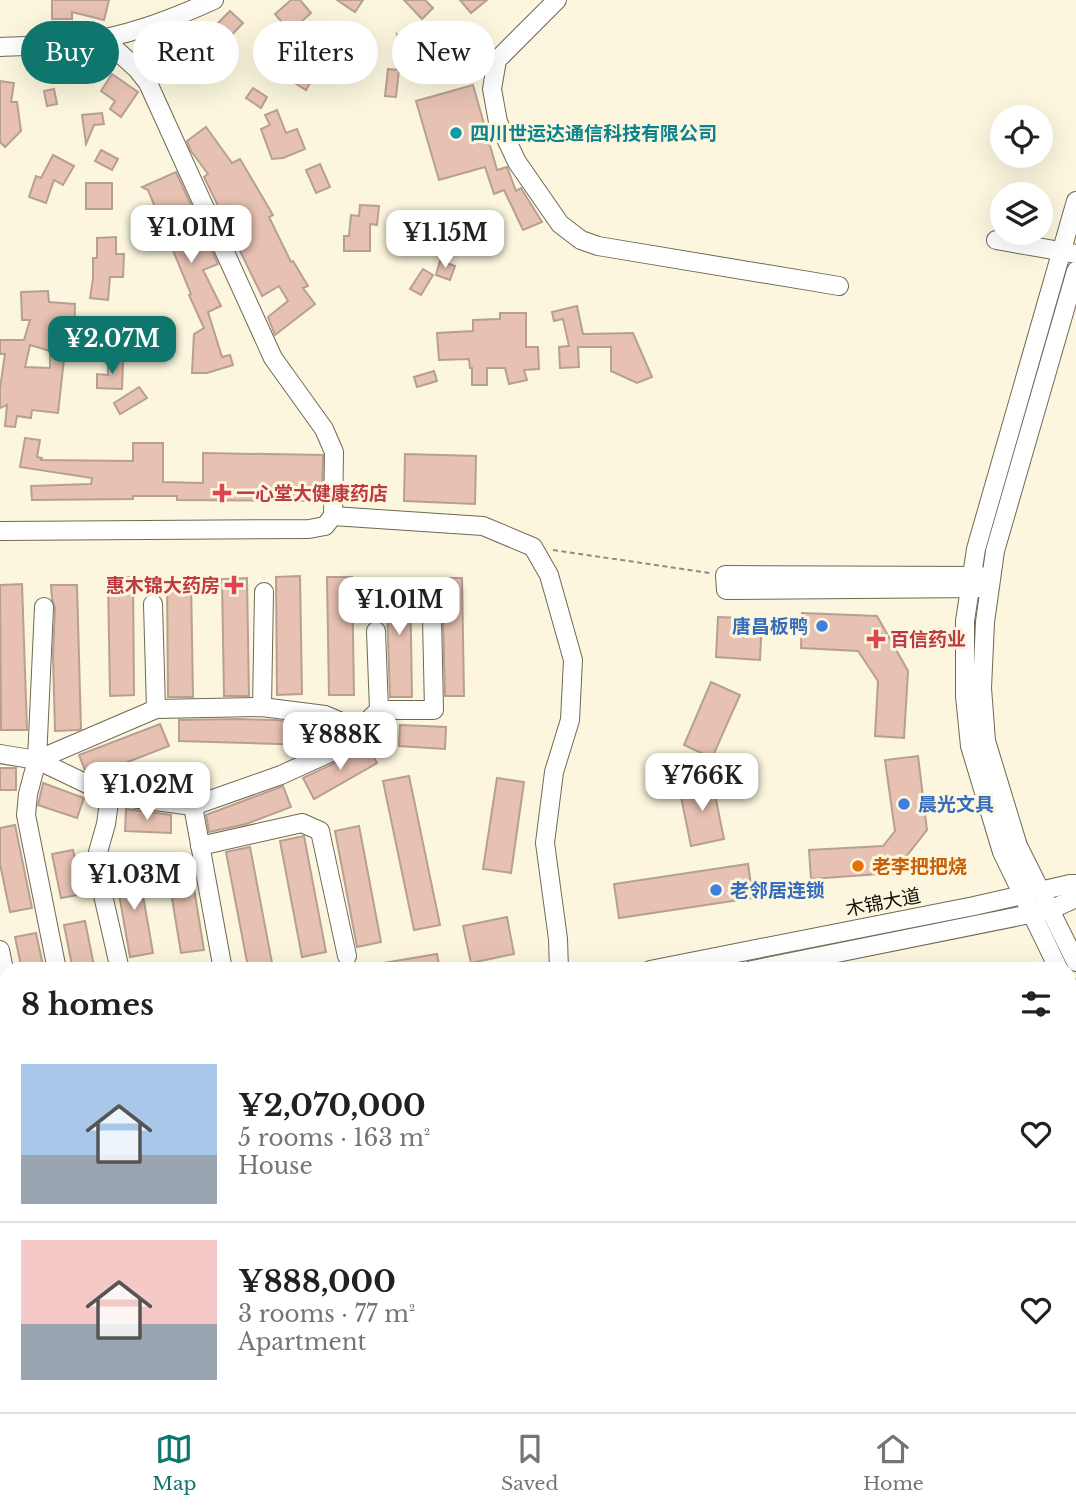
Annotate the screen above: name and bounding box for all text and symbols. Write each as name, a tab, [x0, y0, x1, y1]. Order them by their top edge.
chip: Buy	[21, 21, 119, 84]
chip: Rent	[133, 21, 239, 84]
chip: Filters	[253, 21, 378, 84]
chip: New	[392, 21, 495, 84]
map controls	[990, 105, 1053, 245]
button: locate	[990, 105, 1053, 168]
place label: 四川世运达通信科技有限公司	[470, 122, 717, 145]
marker: 四川世运达通信科技有限公司	[448, 125, 464, 141]
button: layers	[990, 182, 1053, 245]
pin: ¥1.01M	[134, 205, 248, 265]
pin: ¥1.15M	[388, 210, 502, 270]
text: ¥1.01M	[147, 214, 235, 242]
text: ¥1.15M	[402, 219, 488, 247]
pin: ¥2.07M	[55, 316, 169, 376]
text: ¥2.07M	[64, 325, 160, 353]
place label: 一心堂大健康药店	[236, 482, 388, 505]
marker: 一心堂大健康药店	[214, 485, 230, 501]
place label: 惠木锦大药房	[106, 574, 220, 597]
marker: 惠木锦大药房	[226, 577, 242, 593]
pin: ¥1.01M	[342, 578, 456, 637]
text: ¥1.01M	[355, 586, 443, 614]
place label: 唐昌板鸭	[732, 615, 808, 638]
marker: 唐昌板鸭	[814, 618, 830, 634]
place label: 百信药业	[890, 628, 966, 651]
marker: 百信药业	[868, 631, 884, 647]
pin: ¥888K	[291, 712, 389, 772]
text: ¥888K	[299, 721, 381, 749]
pin: ¥766K	[653, 754, 751, 813]
pin: ¥1.02M	[90, 762, 204, 822]
text: ¥766K	[661, 762, 743, 790]
text: ¥1.02M	[100, 771, 194, 799]
place label: 晨光文具	[918, 793, 994, 816]
marker: 晨光文具	[896, 796, 912, 812]
pin: ¥1.03M	[77, 852, 191, 912]
place label: 老李把把烧	[872, 855, 967, 878]
marker: 老李把把烧	[850, 858, 866, 874]
text: ¥1.03M	[87, 861, 181, 889]
place label: 老邻居连锁	[730, 879, 825, 902]
marker: 老邻居连锁	[708, 882, 724, 898]
street label: 木锦大道	[844, 884, 923, 921]
icon: filters	[1017, 985, 1055, 1023]
text: 8 homes	[21, 986, 154, 1023]
text: ¥2,070,000	[238, 1087, 426, 1124]
icon: home	[77, 1092, 161, 1176]
icon: heart	[1017, 1115, 1055, 1153]
text: 5 rooms · 163 m²	[238, 1124, 430, 1152]
text: House	[238, 1152, 313, 1180]
text: ¥888,000	[238, 1263, 396, 1300]
icon: home	[77, 1268, 161, 1352]
icon: heart	[1017, 1291, 1055, 1329]
text: 3 rooms · 77 m²	[238, 1300, 415, 1328]
text: Apartment	[238, 1328, 366, 1356]
tab: Map	[152, 1430, 196, 1495]
tab: Saved	[501, 1430, 558, 1495]
tab: Home	[863, 1430, 924, 1495]

